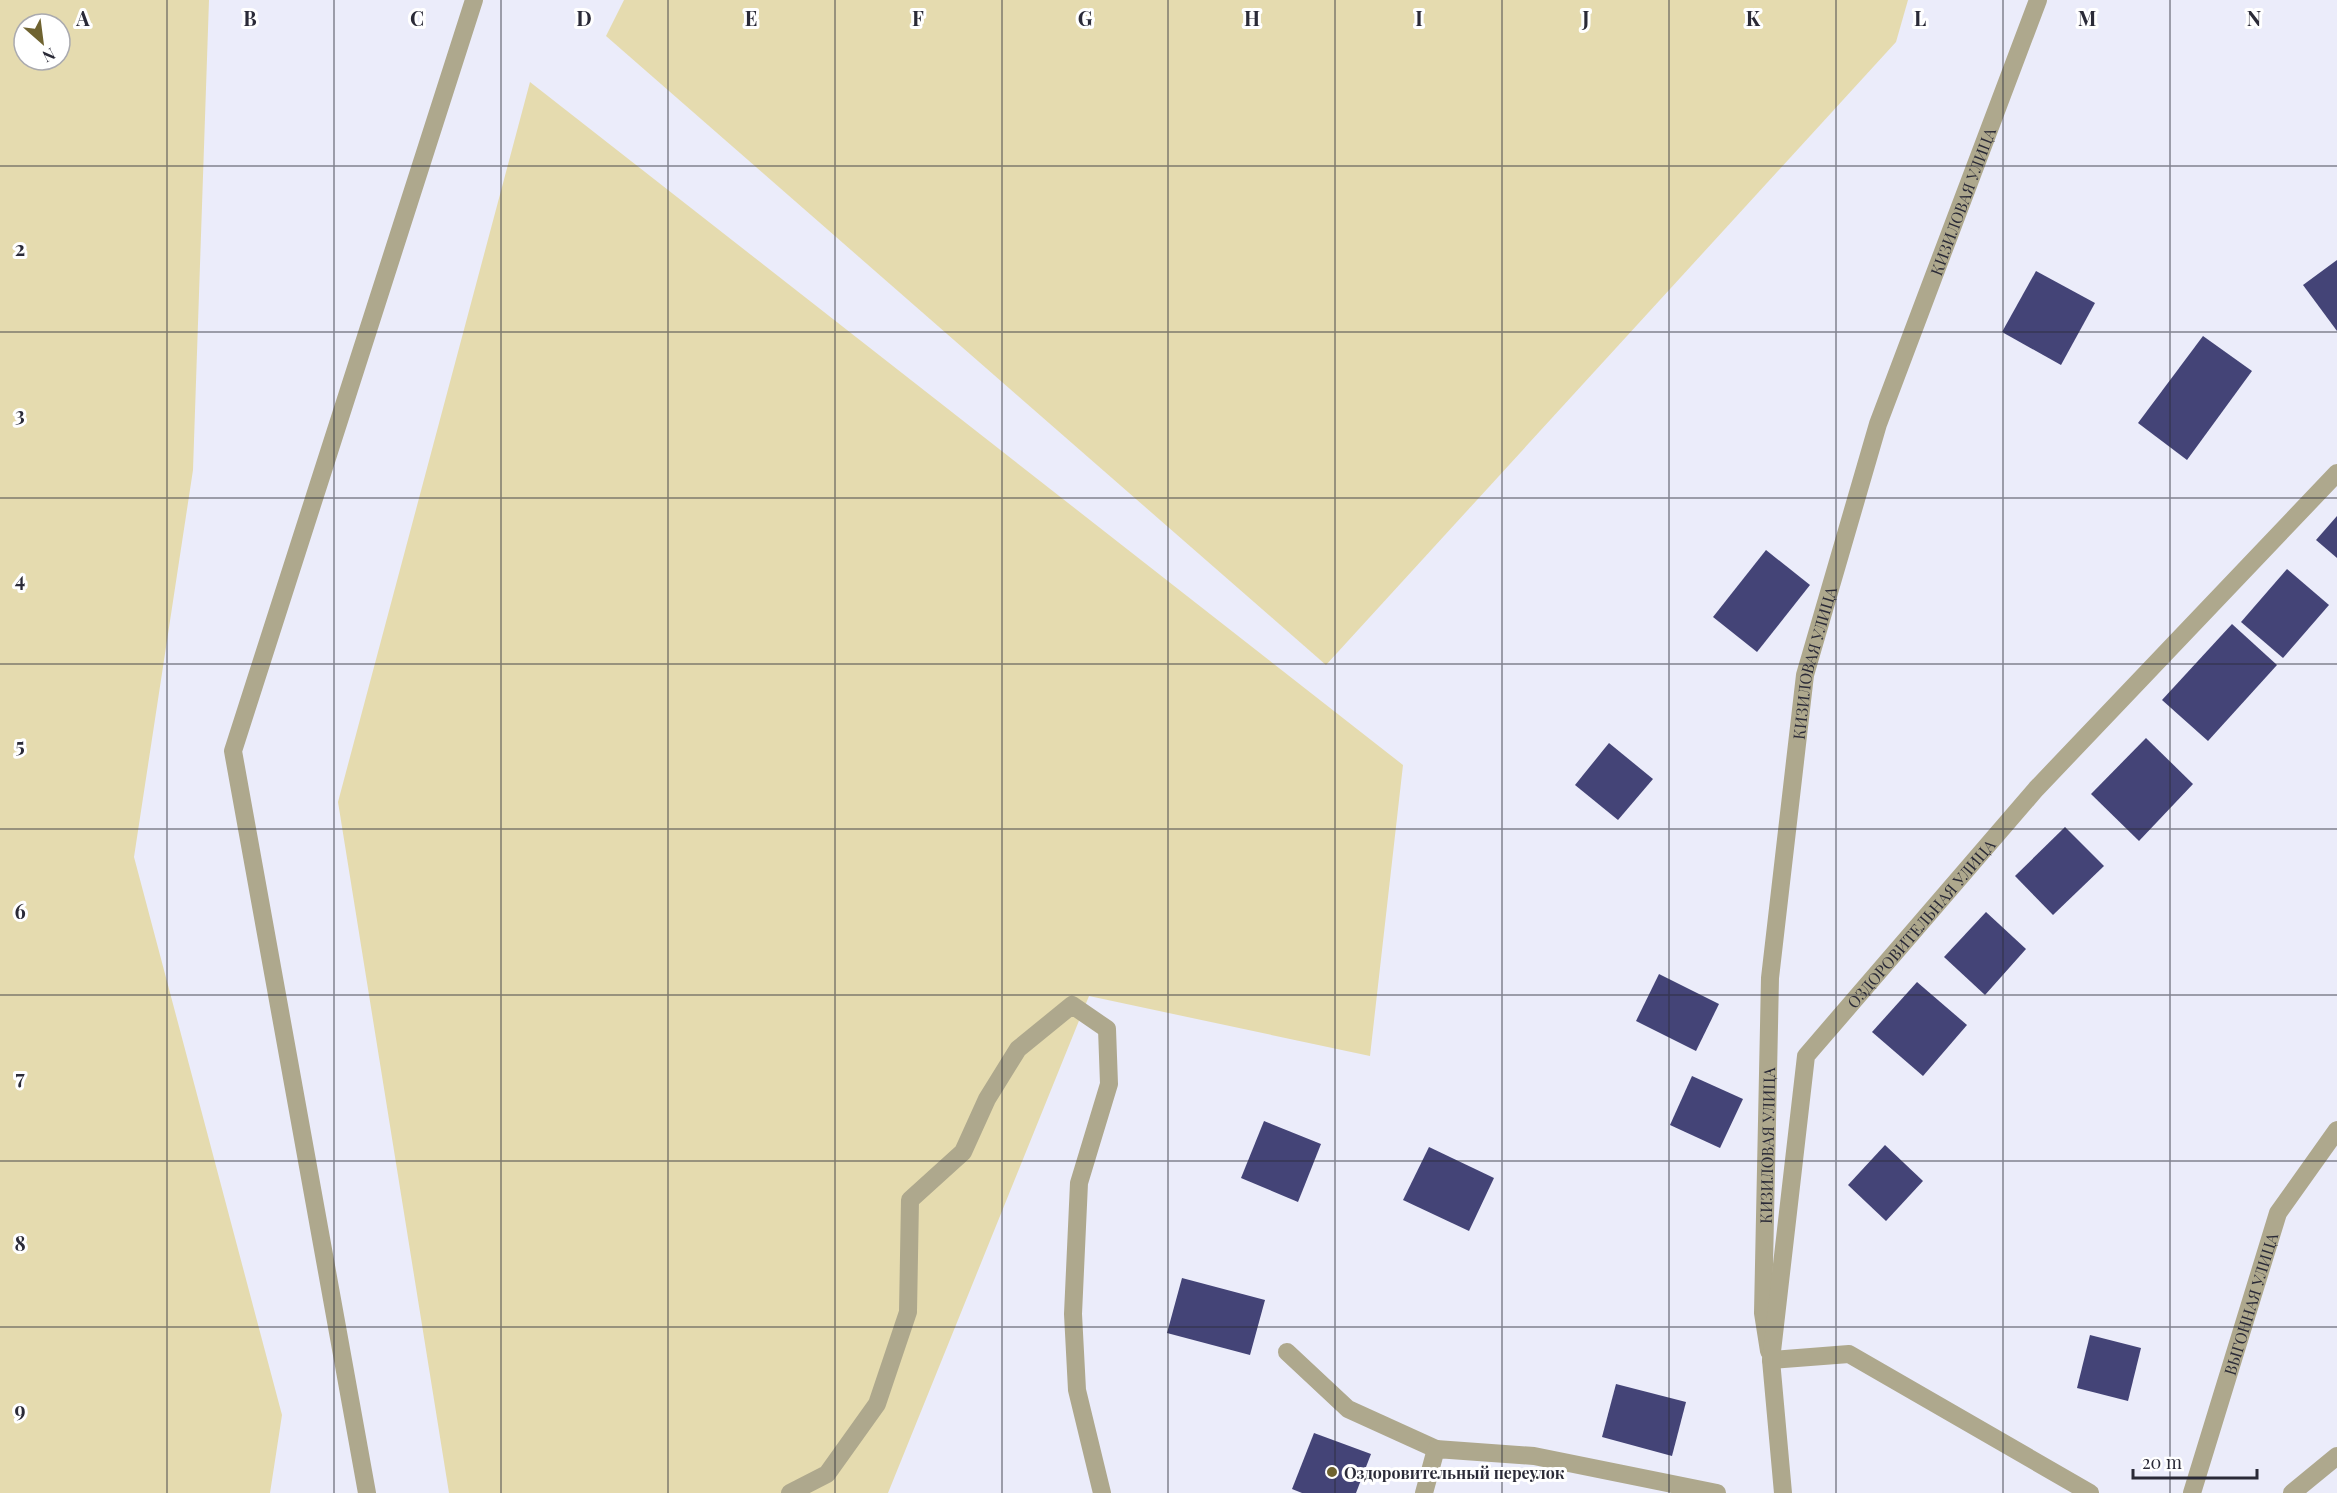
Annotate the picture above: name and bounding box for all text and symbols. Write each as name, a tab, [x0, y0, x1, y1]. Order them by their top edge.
text: A	[75, 4, 90, 31]
text: B	[243, 4, 257, 31]
text: C	[410, 4, 424, 31]
text: D	[576, 4, 592, 31]
text: E	[745, 4, 757, 31]
text: F	[912, 4, 924, 31]
text: G	[1078, 4, 1093, 31]
text: H	[1244, 4, 1260, 31]
text: I	[1415, 4, 1423, 31]
text: J	[1581, 4, 1590, 31]
text: K	[1746, 4, 1761, 31]
text: L	[1914, 4, 1926, 31]
text: M	[2078, 4, 2096, 31]
text: N	[2247, 4, 2261, 31]
north arrow	[12, 12, 72, 72]
text: N	[39, 44, 59, 68]
street label: КИЗИЛОВАЯ УЛИЦА	[1925, 123, 2000, 278]
text: 2	[15, 234, 25, 261]
text: 3	[15, 400, 25, 427]
text: 4	[15, 565, 25, 592]
street label: КИЗИЛОВАЯ УЛИЦА	[1787, 583, 1841, 741]
text: 5	[15, 731, 25, 758]
street label: ОЗДОРОВИТЕЛЬНАЯ УЛИЦА	[1842, 833, 2000, 1012]
text: 6	[14, 897, 26, 924]
text: 7	[15, 1063, 25, 1090]
street label: КИЗИЛОВАЯ УЛИЦА	[1754, 1066, 1779, 1224]
text: 8	[14, 1229, 26, 1256]
street label: ВЫГОННАЯ УЛИЦА	[2218, 1229, 2282, 1378]
text: 9	[14, 1395, 26, 1422]
scale bar	[2133, 1442, 2258, 1480]
text: 20 m	[2142, 1450, 2182, 1474]
place label: Оздоровительный переулок	[1344, 1462, 1565, 1483]
marker: Оздоровительный переулок	[1325, 1465, 1339, 1479]

